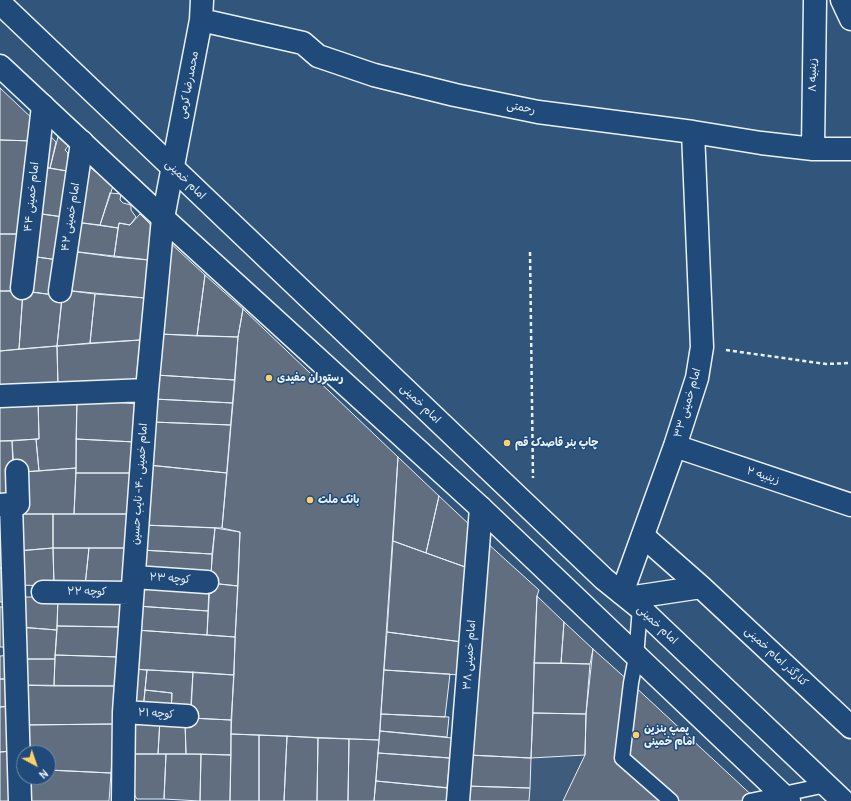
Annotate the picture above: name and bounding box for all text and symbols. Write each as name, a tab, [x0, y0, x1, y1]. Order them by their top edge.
street label: محمدرضا کرمی	[176, 50, 202, 120]
street label: زینبیه ۸	[806, 58, 820, 92]
street label: رحمتی	[506, 99, 536, 117]
street label: امام خمینی	[162, 157, 208, 203]
street label: امام خمینی ۴۴	[22, 161, 42, 233]
street label: امام خمینی ۴۲	[59, 182, 83, 252]
street label: امام خمینی ۳۳	[672, 367, 704, 439]
place label: رستوران مفیدی	[277, 371, 343, 385]
marker: رستوران مفیدی	[264, 373, 274, 383]
street label: امام خمینی	[397, 381, 443, 427]
street label: امام خمینی ۴۰- نایب حسین	[129, 423, 151, 545]
place label: چاپ بنر قاصدک قم	[515, 436, 598, 450]
marker: چاپ بنر قاصدک قم	[502, 438, 512, 448]
street label: زینبیه ۲	[745, 465, 781, 487]
place label: بانک ملت	[318, 493, 359, 507]
marker: بانک ملت	[305, 495, 315, 505]
street label: کوچه ۲۳	[149, 571, 191, 587]
street label: کوچه ۲۲	[67, 585, 107, 599]
street label: امام خمینی	[634, 603, 680, 647]
street label: امام خمینی ۳۸	[461, 619, 479, 691]
street label: کنارگذر امام خمینی	[742, 624, 810, 690]
street label: کوچه ۲۱	[137, 706, 175, 722]
place label: پمپ بنزین امام خمینی	[644, 722, 695, 748]
marker: پمپ بنزین امام خمینی	[631, 730, 641, 740]
north arrow	[16, 745, 56, 785]
text: N	[36, 766, 50, 781]

